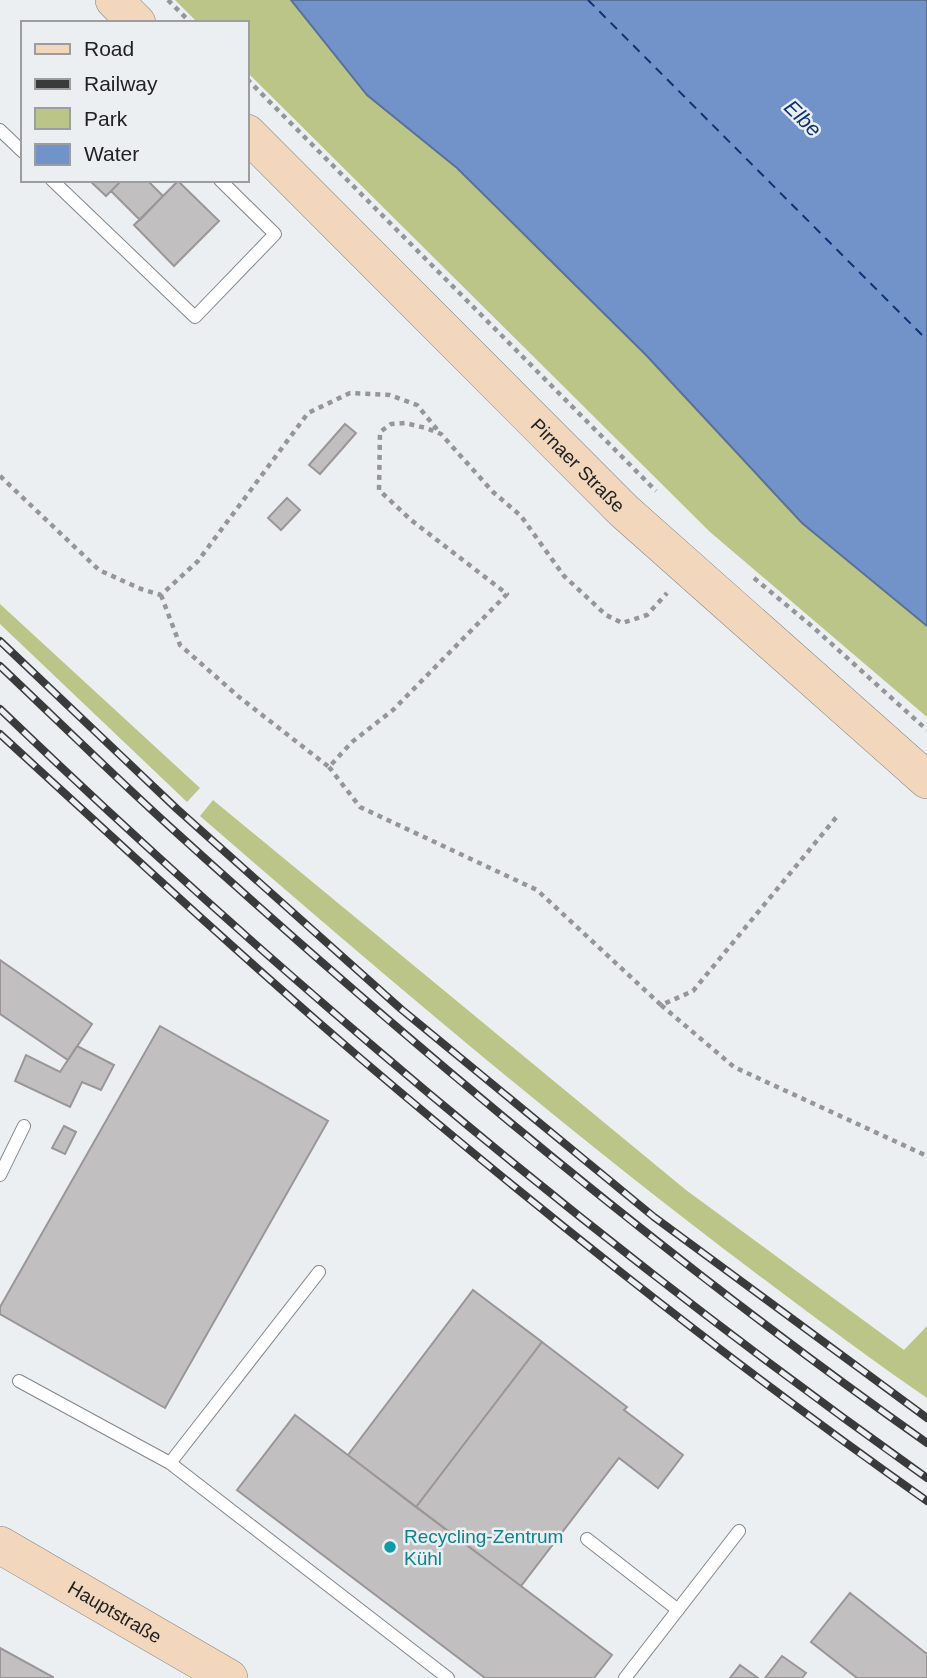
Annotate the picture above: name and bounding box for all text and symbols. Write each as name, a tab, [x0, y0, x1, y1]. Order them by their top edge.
legend	[21, 21, 248, 182]
text: Road	[84, 37, 134, 60]
text: Railway	[84, 72, 158, 95]
water label: Elbe	[780, 95, 826, 141]
text: Park	[84, 107, 128, 130]
text: Water	[84, 142, 139, 165]
street label: Pirnaer Straße	[527, 414, 629, 516]
place label: Recycling-Zentrum Kühl	[404, 1526, 563, 1569]
marker: Recycling-Zentrum Kühl	[382, 1539, 398, 1555]
street label: Hauptstraße	[65, 1576, 166, 1647]

